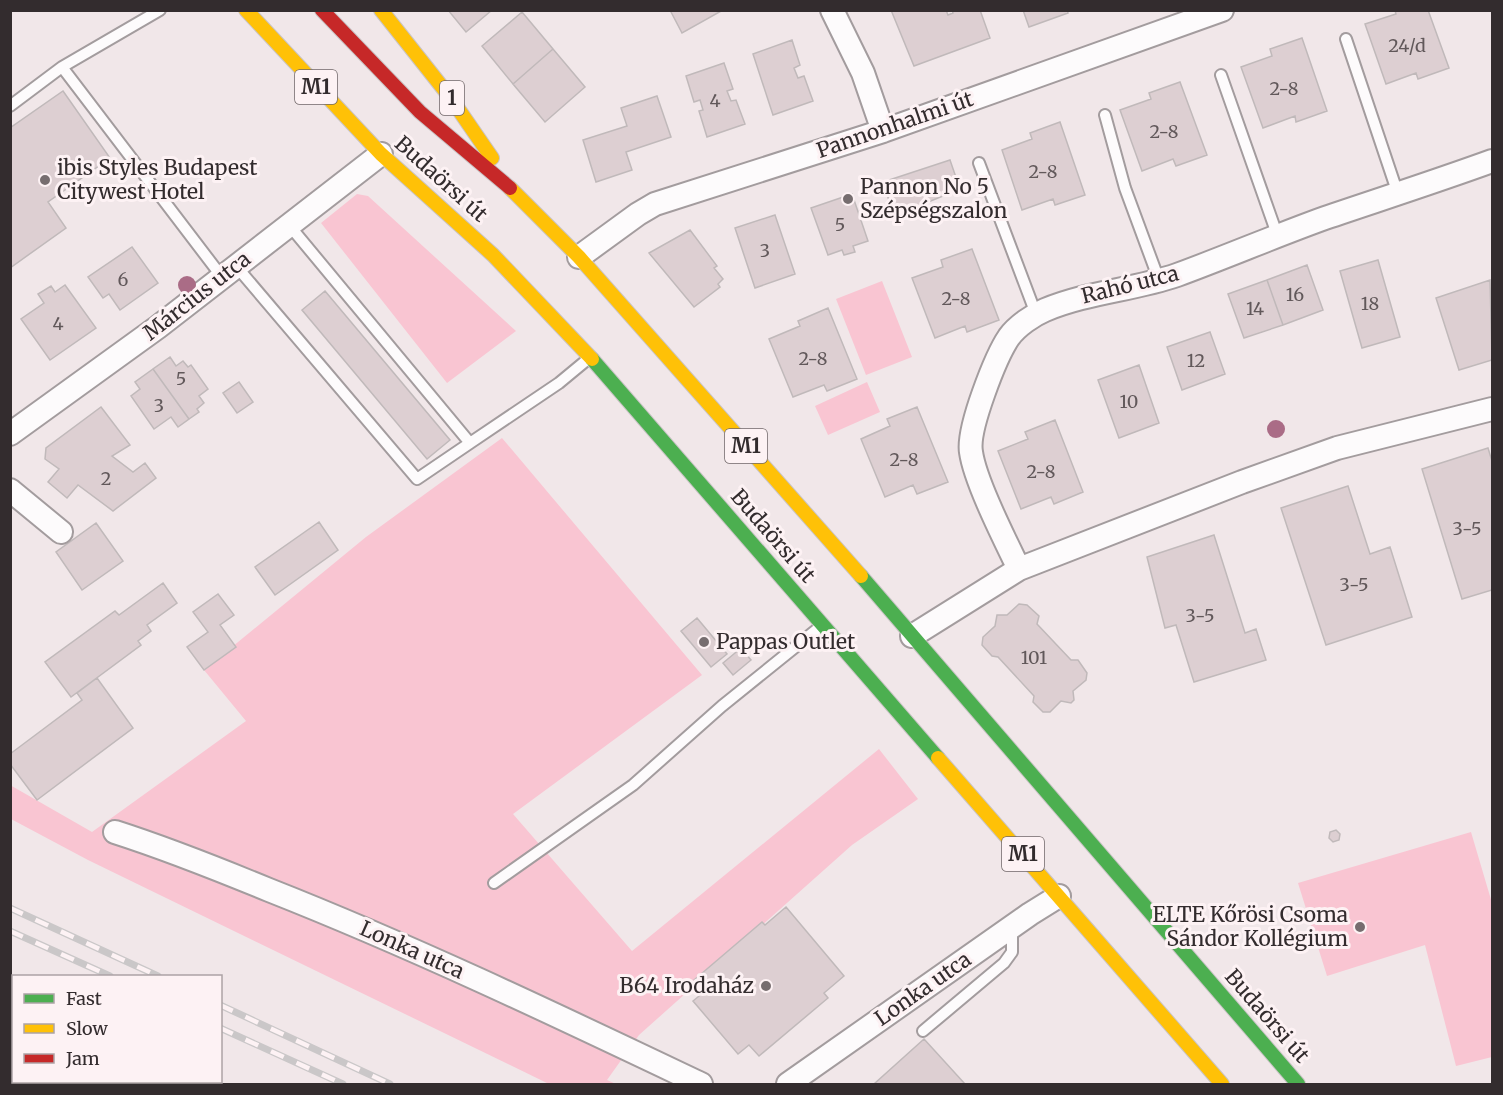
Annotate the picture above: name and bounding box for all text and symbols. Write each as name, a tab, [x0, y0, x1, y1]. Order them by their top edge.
house number: 24/d	[1388, 34, 1426, 57]
road number: M1	[295, 70, 337, 104]
house number: 2-8	[1269, 77, 1299, 100]
road number: 1	[440, 81, 464, 115]
street label: Pannonhalmi út	[813, 85, 977, 164]
house number: 4	[709, 89, 721, 112]
house number: 2-8	[1149, 120, 1179, 143]
street label: Budaörsi út	[389, 130, 493, 227]
place label: ibis Styles Budapest Citywest Hotel	[57, 154, 258, 205]
house number: 2-8	[1028, 160, 1058, 183]
marker: ibis Styles Budapest Citywest Hotel	[38, 173, 52, 187]
place label: Pannon No 5 Szépségszalon	[860, 173, 1008, 224]
marker: Pannon No 5 Szépségszalon	[841, 192, 855, 206]
house number: 5	[835, 213, 845, 236]
house number: 3	[760, 239, 770, 262]
street label: Március utca	[138, 245, 256, 346]
street label: Rahó utca	[1078, 259, 1181, 310]
house number: 6	[118, 268, 129, 291]
house number: 16	[1286, 283, 1304, 306]
house number: 2-8	[941, 287, 971, 310]
house number: 18	[1361, 292, 1379, 315]
house number: 14	[1246, 297, 1264, 320]
house number: 4	[52, 312, 64, 335]
house number: 2-8	[798, 347, 828, 370]
house number: 12	[1187, 349, 1205, 372]
house number: 5	[176, 367, 186, 390]
house number: 10	[1120, 390, 1138, 413]
house number: 3	[154, 394, 164, 417]
road number: M1	[725, 429, 767, 463]
house number: 2-8	[889, 448, 919, 471]
house number: 2-8	[1026, 460, 1056, 483]
house number: 2	[101, 467, 111, 490]
street label: Budaörsi út	[725, 483, 821, 588]
house number: 3-5	[1452, 517, 1482, 540]
house number: 3-5	[1339, 573, 1369, 596]
house number: 3-5	[1185, 604, 1215, 627]
place label: Pappas Outlet	[716, 628, 855, 655]
marker: Pappas Outlet	[697, 635, 711, 649]
house number: 101	[1021, 646, 1047, 669]
road number: M1	[1002, 837, 1044, 871]
place label: ELTE Kőrösi Csoma Sándor Kollégium	[1152, 901, 1348, 952]
street label: Lonka utca	[356, 915, 469, 985]
marker: ELTE Kőrösi Csoma Sándor Kollégium	[1353, 920, 1367, 934]
street label: Lonka utca	[869, 946, 976, 1032]
street label: Budaörsi út	[1219, 963, 1315, 1068]
place label: B64 Irodaház	[619, 972, 754, 999]
legend	[12, 975, 222, 1083]
marker: B64 Irodaház	[759, 979, 773, 993]
text: Fast	[66, 987, 102, 1010]
text: Slow	[66, 1017, 109, 1040]
text: Jam	[65, 1047, 100, 1070]

